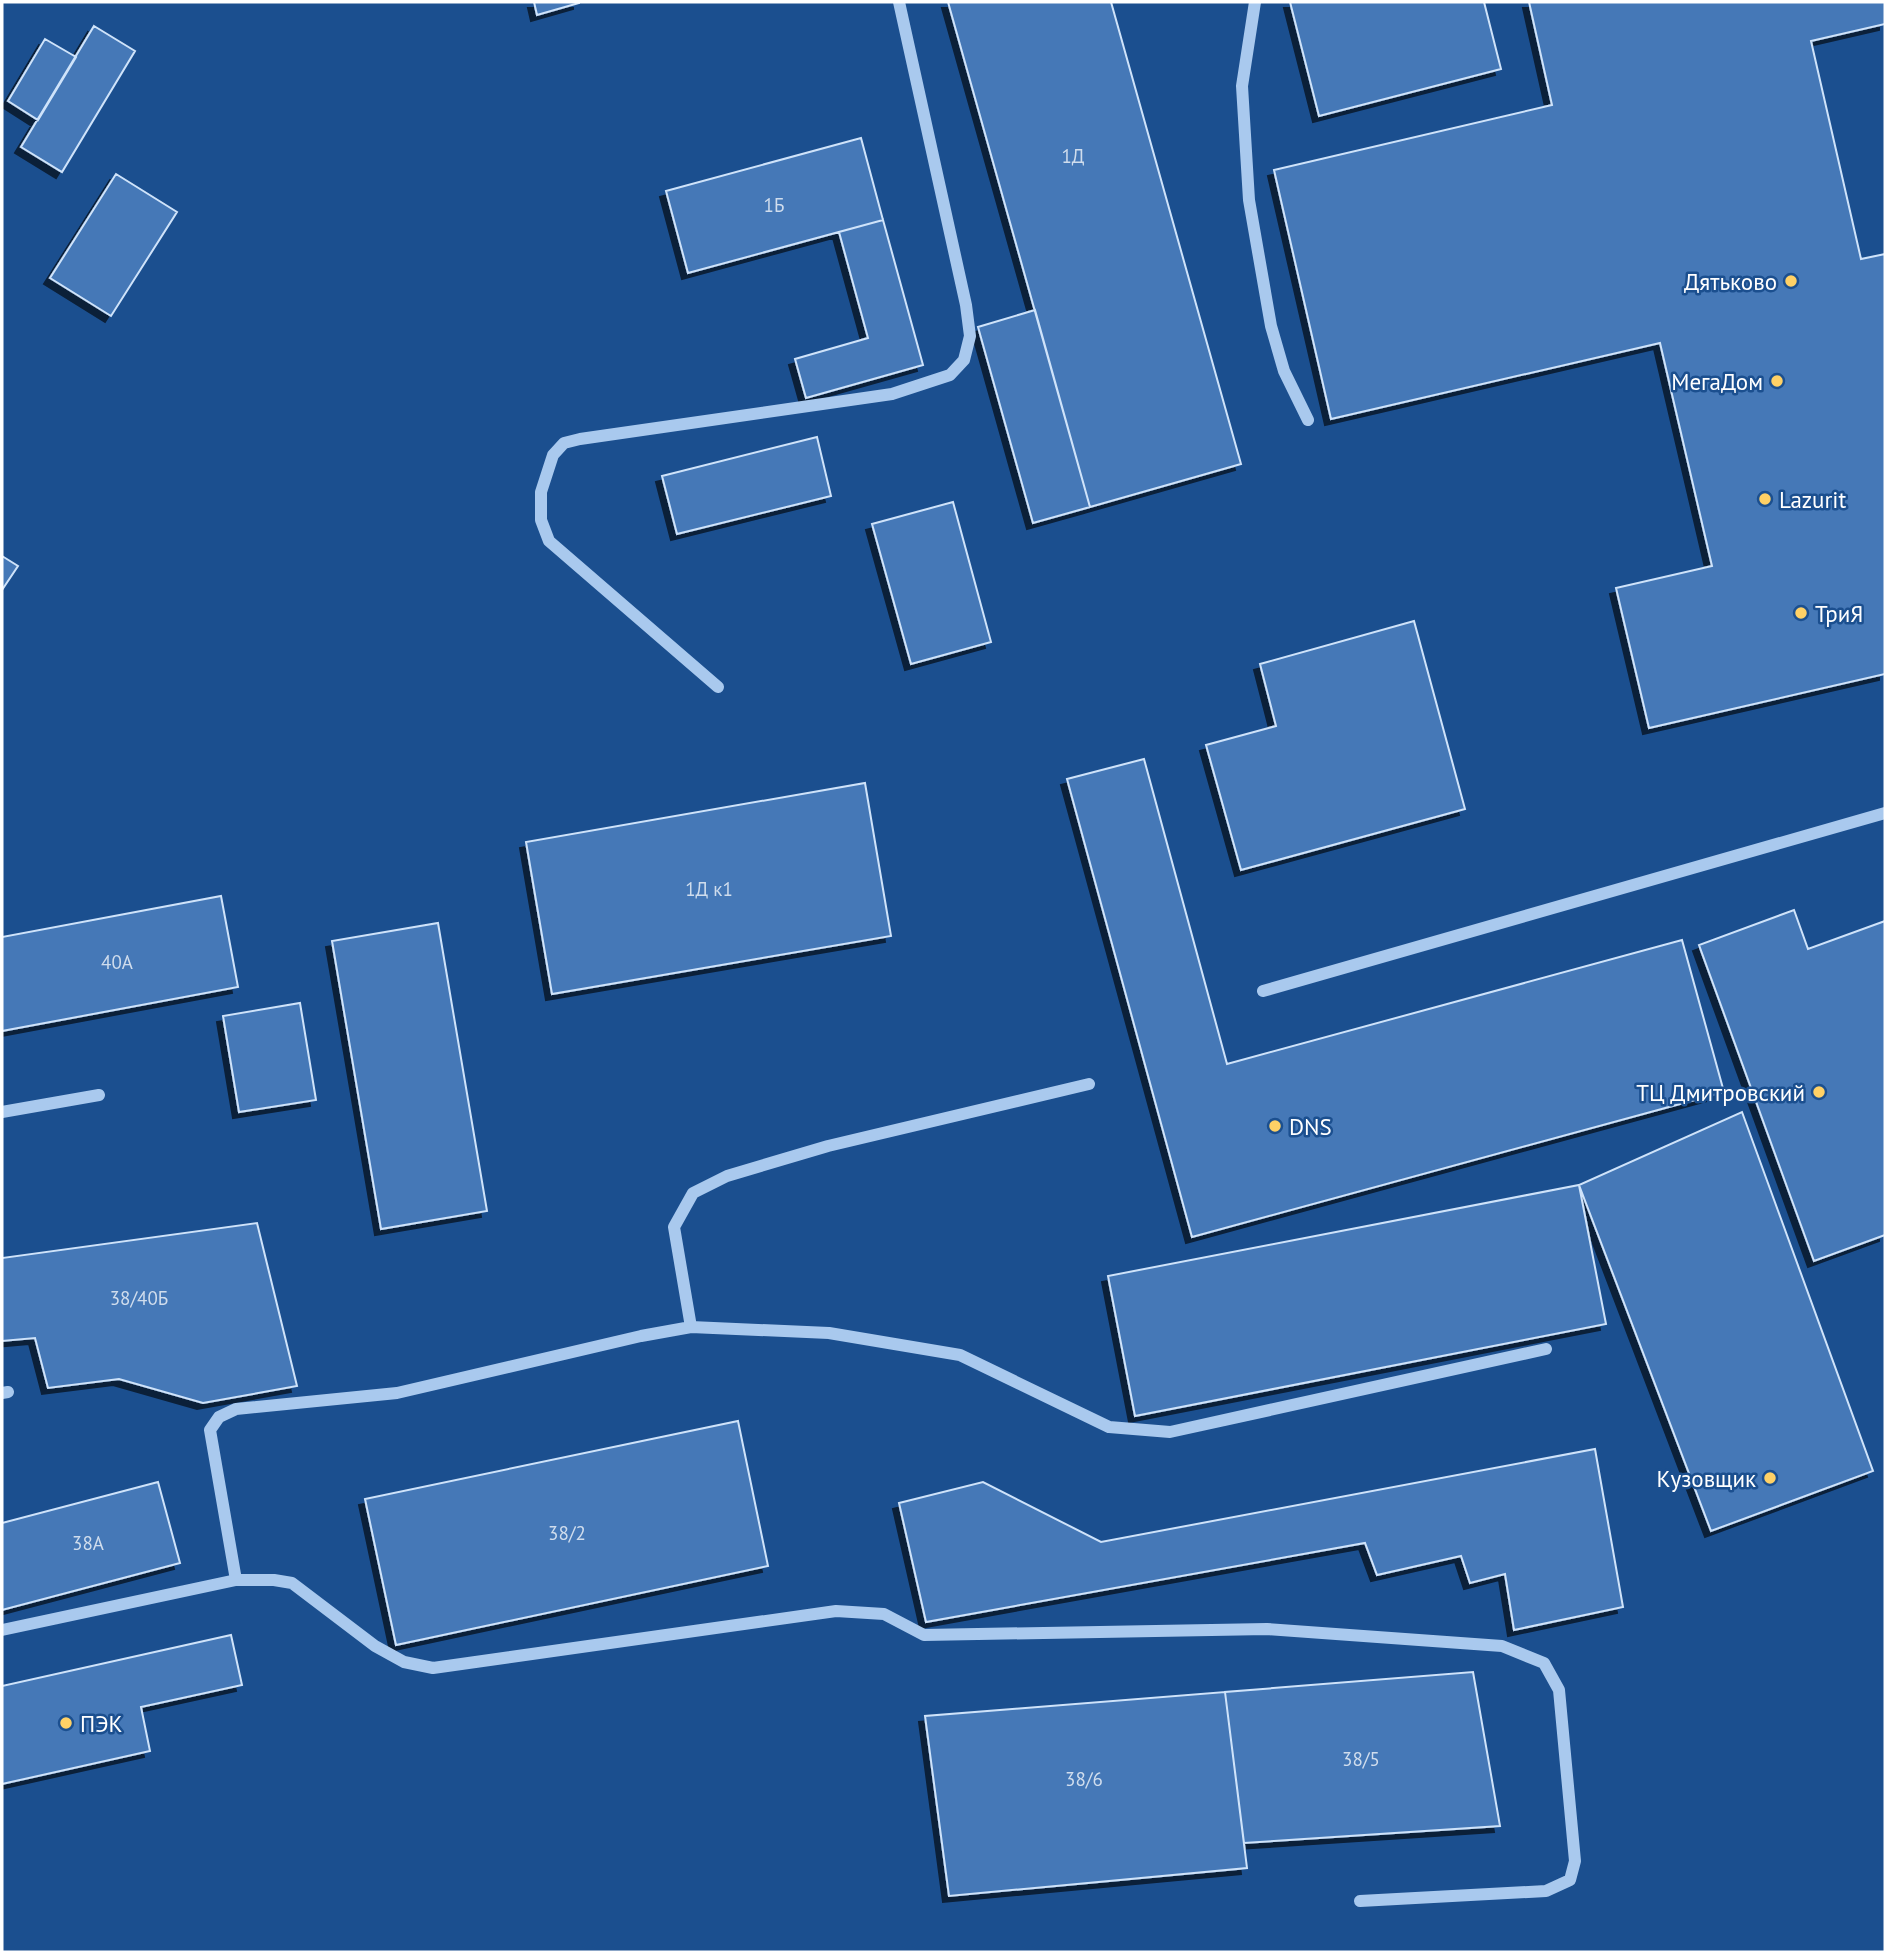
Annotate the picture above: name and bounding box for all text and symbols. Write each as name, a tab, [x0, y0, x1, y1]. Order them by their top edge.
house number: 1Д	[1061, 144, 1085, 168]
house number: 1Б	[764, 193, 784, 217]
place label: Дятьково	[1684, 267, 1777, 296]
marker: Дятьково	[1783, 273, 1799, 289]
place label: МегаДом	[1671, 367, 1763, 396]
marker: МегаДом	[1769, 373, 1785, 389]
place label: Lazurit	[1779, 485, 1847, 514]
marker: Lazurit	[1757, 491, 1773, 507]
place label: ТриЯ	[1815, 599, 1863, 628]
marker: ТриЯ	[1793, 605, 1809, 621]
house number: 1Д к1	[685, 877, 733, 901]
house number: 40А	[101, 950, 133, 974]
place label: ТЦ Дмитровский	[1636, 1078, 1805, 1107]
marker: ТЦ Дмитровский	[1811, 1084, 1827, 1100]
place label: DNS	[1289, 1112, 1332, 1141]
marker: DNS	[1267, 1118, 1283, 1134]
house number: 38/40Б	[110, 1286, 168, 1310]
place label: Кузовщик	[1656, 1464, 1756, 1493]
marker: Кузовщик	[1762, 1470, 1778, 1486]
house number: 38/2	[548, 1521, 586, 1545]
house number: 38А	[72, 1531, 104, 1555]
place label: ПЭК	[80, 1709, 122, 1738]
marker: ПЭК	[58, 1715, 74, 1731]
house number: 38/5	[1342, 1747, 1380, 1771]
house number: 38/6	[1065, 1767, 1103, 1791]

